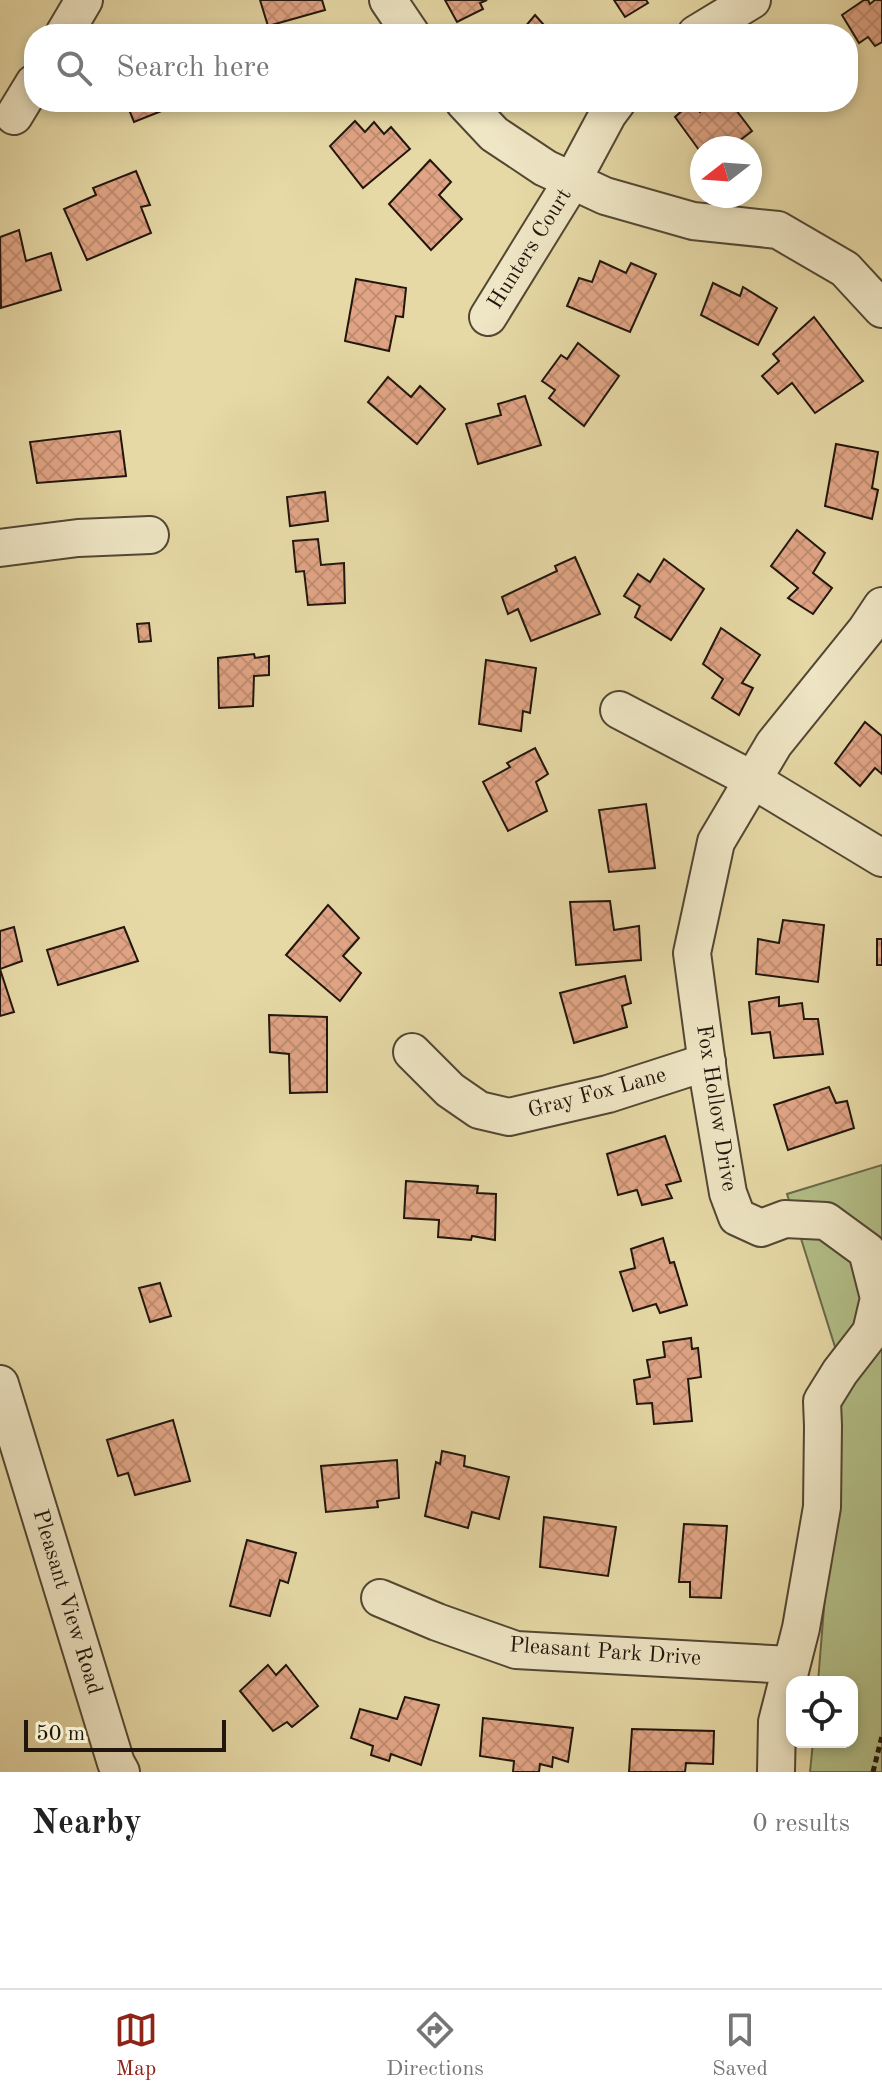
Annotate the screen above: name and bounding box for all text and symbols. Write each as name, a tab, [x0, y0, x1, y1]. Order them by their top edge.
search box	[24, 24, 858, 112]
icon: search	[52, 46, 96, 90]
text: Search here	[116, 53, 270, 83]
north arrow	[690, 136, 762, 208]
street label: Hunters Court	[484, 185, 576, 313]
street label: Fox Hollow Drive	[692, 1023, 740, 1193]
street label: Gray Fox Lane	[526, 1064, 668, 1122]
street label: Pleasant View Road	[28, 1507, 106, 1697]
street label: Pleasant Park Drive	[508, 1634, 702, 1670]
map controls	[786, 1676, 858, 1748]
button: locate	[786, 1676, 858, 1748]
scale bar	[24, 1716, 226, 1752]
text: 50 m	[36, 1723, 85, 1745]
text: Nearby	[32, 1807, 142, 1841]
text: 0 results	[752, 1811, 850, 1837]
tab: Map	[114, 2008, 158, 2083]
tab: Directions	[386, 2008, 484, 2083]
tab: Saved	[712, 2008, 768, 2083]

